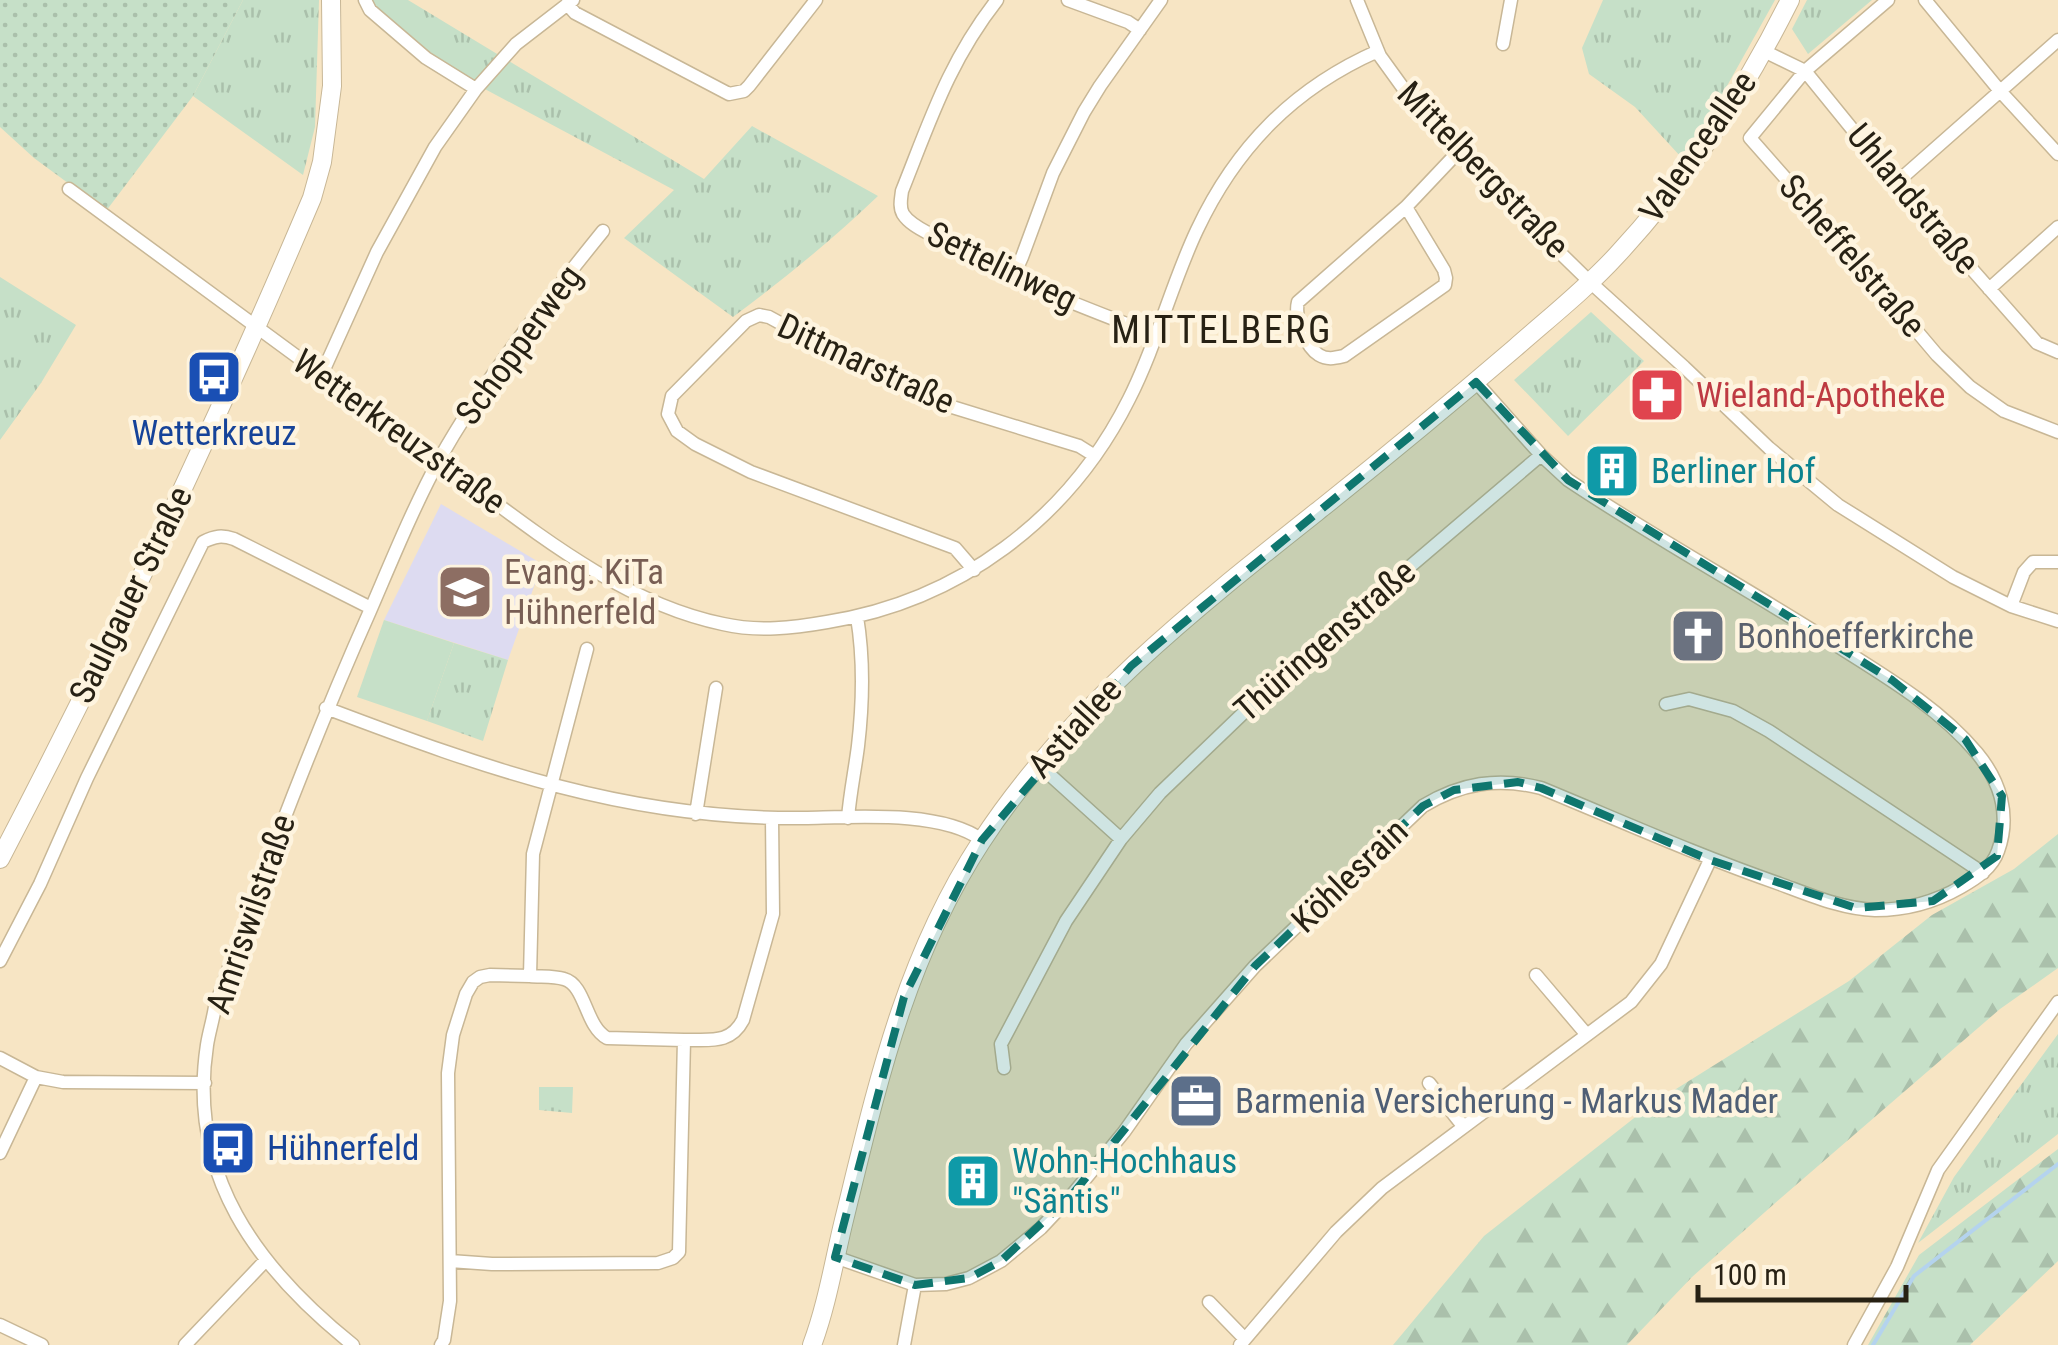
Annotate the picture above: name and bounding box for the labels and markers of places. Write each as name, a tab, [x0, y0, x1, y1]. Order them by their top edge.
bus stop icon: Wetterkreuz	[184, 347, 244, 407]
pharmacy icon: Wieland-Apotheke	[1627, 365, 1687, 425]
place label: Wieland-Apotheke	[1696, 375, 1945, 416]
place label: Wetterkreuz	[131, 413, 297, 454]
building icon: Berliner Hof	[1582, 441, 1642, 501]
place label: Berliner Hof	[1651, 451, 1816, 492]
place label: Evang. KiTa Hühnerfeld	[504, 552, 664, 633]
school or university icon: Evang. KiTa Hühnerfeld	[435, 562, 495, 622]
church icon: Bonhoefferkirche	[1668, 606, 1728, 666]
place label: Bonhoefferkirche	[1737, 616, 1974, 657]
office icon: Barmenia Versicherung - Markus Mader	[1166, 1071, 1226, 1131]
place label: Barmenia Versicherung - Markus Mader	[1235, 1081, 1778, 1122]
bus stop icon: Hühnerfeld	[198, 1118, 258, 1178]
place label: Hühnerfeld	[267, 1128, 419, 1169]
place label: Wohn-Hochhaus "Säntis"	[1012, 1141, 1237, 1222]
building icon: Wohn-Hochhaus "Säntis"	[943, 1151, 1003, 1211]

